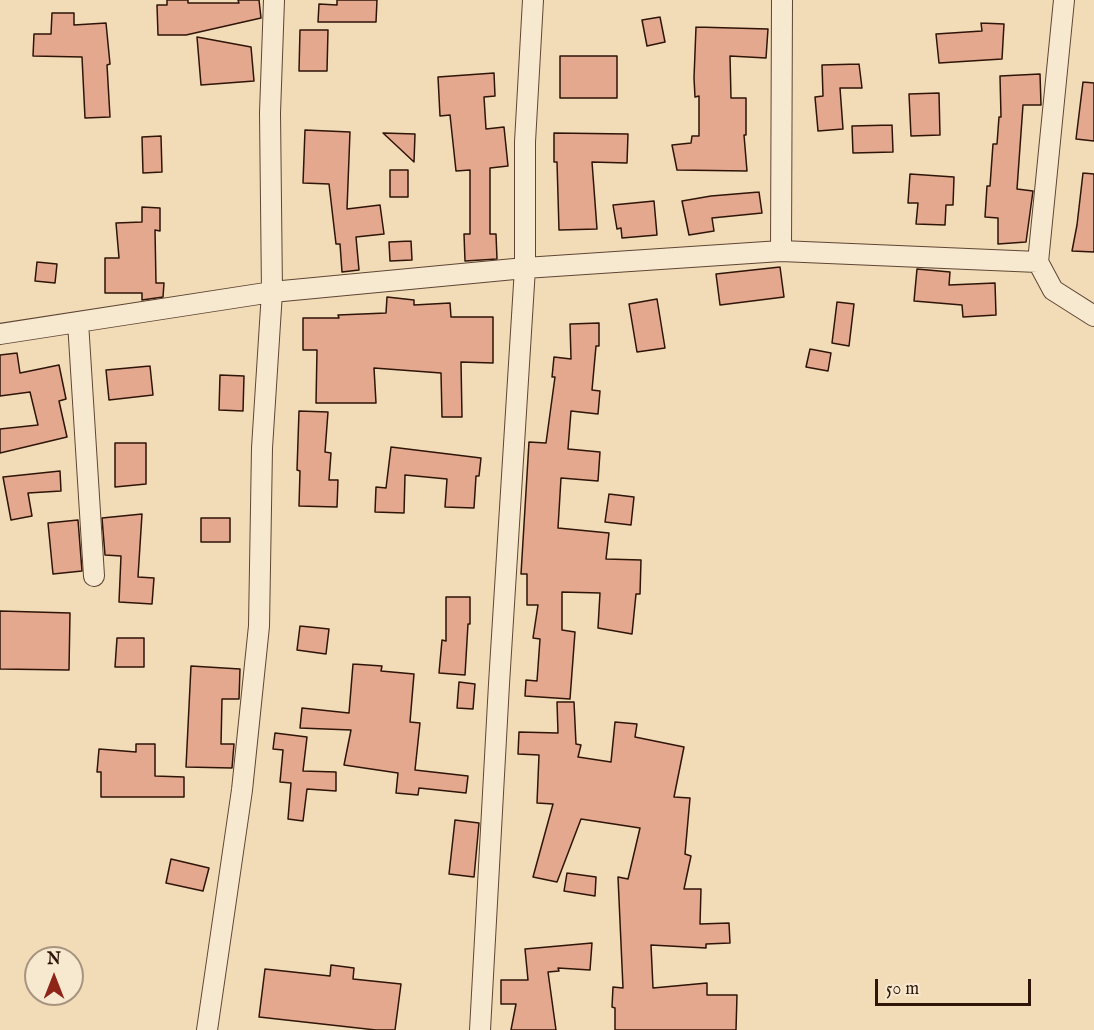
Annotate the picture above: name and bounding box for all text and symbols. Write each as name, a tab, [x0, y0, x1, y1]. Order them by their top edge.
north arrow	[24, 946, 84, 1006]
text: N	[47, 950, 61, 970]
scale bar	[878, 967, 1034, 1005]
text: 50 m	[886, 978, 919, 1001]

